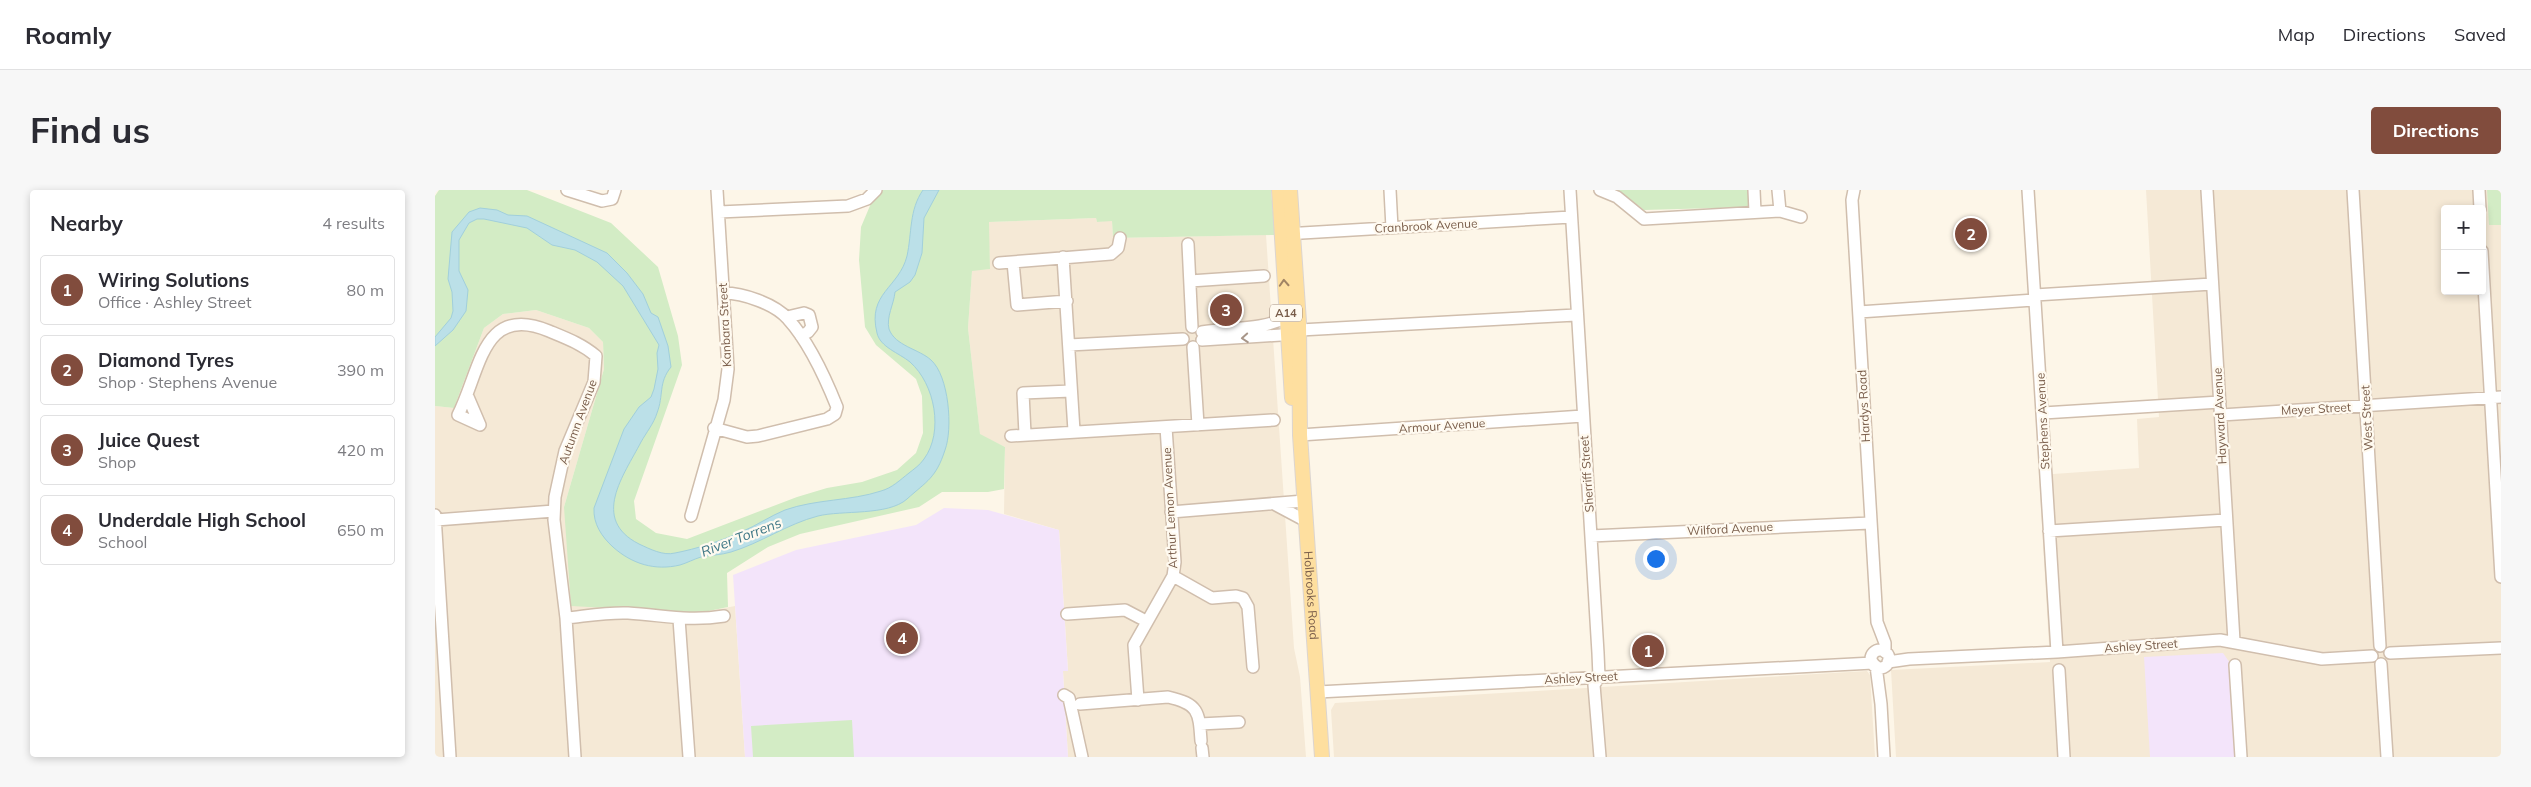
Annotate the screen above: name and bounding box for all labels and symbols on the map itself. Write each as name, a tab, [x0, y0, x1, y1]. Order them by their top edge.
street label: Cranbrook Avenue	[1374, 215, 1478, 236]
pin: 2	[1955, 215, 1987, 253]
one-way arrow	[1279, 278, 1290, 286]
street label: Kanbara Street	[715, 283, 734, 367]
pin: 3	[1210, 291, 1242, 329]
road number: A14	[1270, 305, 1302, 322]
one-way arrow	[1240, 332, 1248, 343]
street label: Hayward Avenue	[2209, 367, 2230, 465]
street label: Hardys Road	[1854, 369, 1873, 443]
street label: Stephens Avenue	[2032, 372, 2053, 470]
street label: Autumn Avenue	[555, 377, 600, 466]
street label: West Street	[2357, 385, 2376, 451]
street label: Meyer Street	[2281, 399, 2351, 418]
street label: Armour Avenue	[1398, 415, 1486, 436]
street label: Sherriff Street	[1576, 435, 1597, 513]
street label: Arthur Lemon Avenue	[1159, 447, 1180, 569]
water label: River Torrens	[698, 513, 784, 561]
street label: Wilford Avenue	[1687, 519, 1773, 538]
your location	[1643, 546, 1669, 572]
street label: Holbrooks Road	[1301, 551, 1322, 640]
pin: 4	[886, 619, 918, 657]
pin: 1	[1632, 632, 1664, 670]
street label: Ashley Street	[2104, 635, 2178, 656]
street label: Ashley Street	[1544, 668, 1618, 687]

